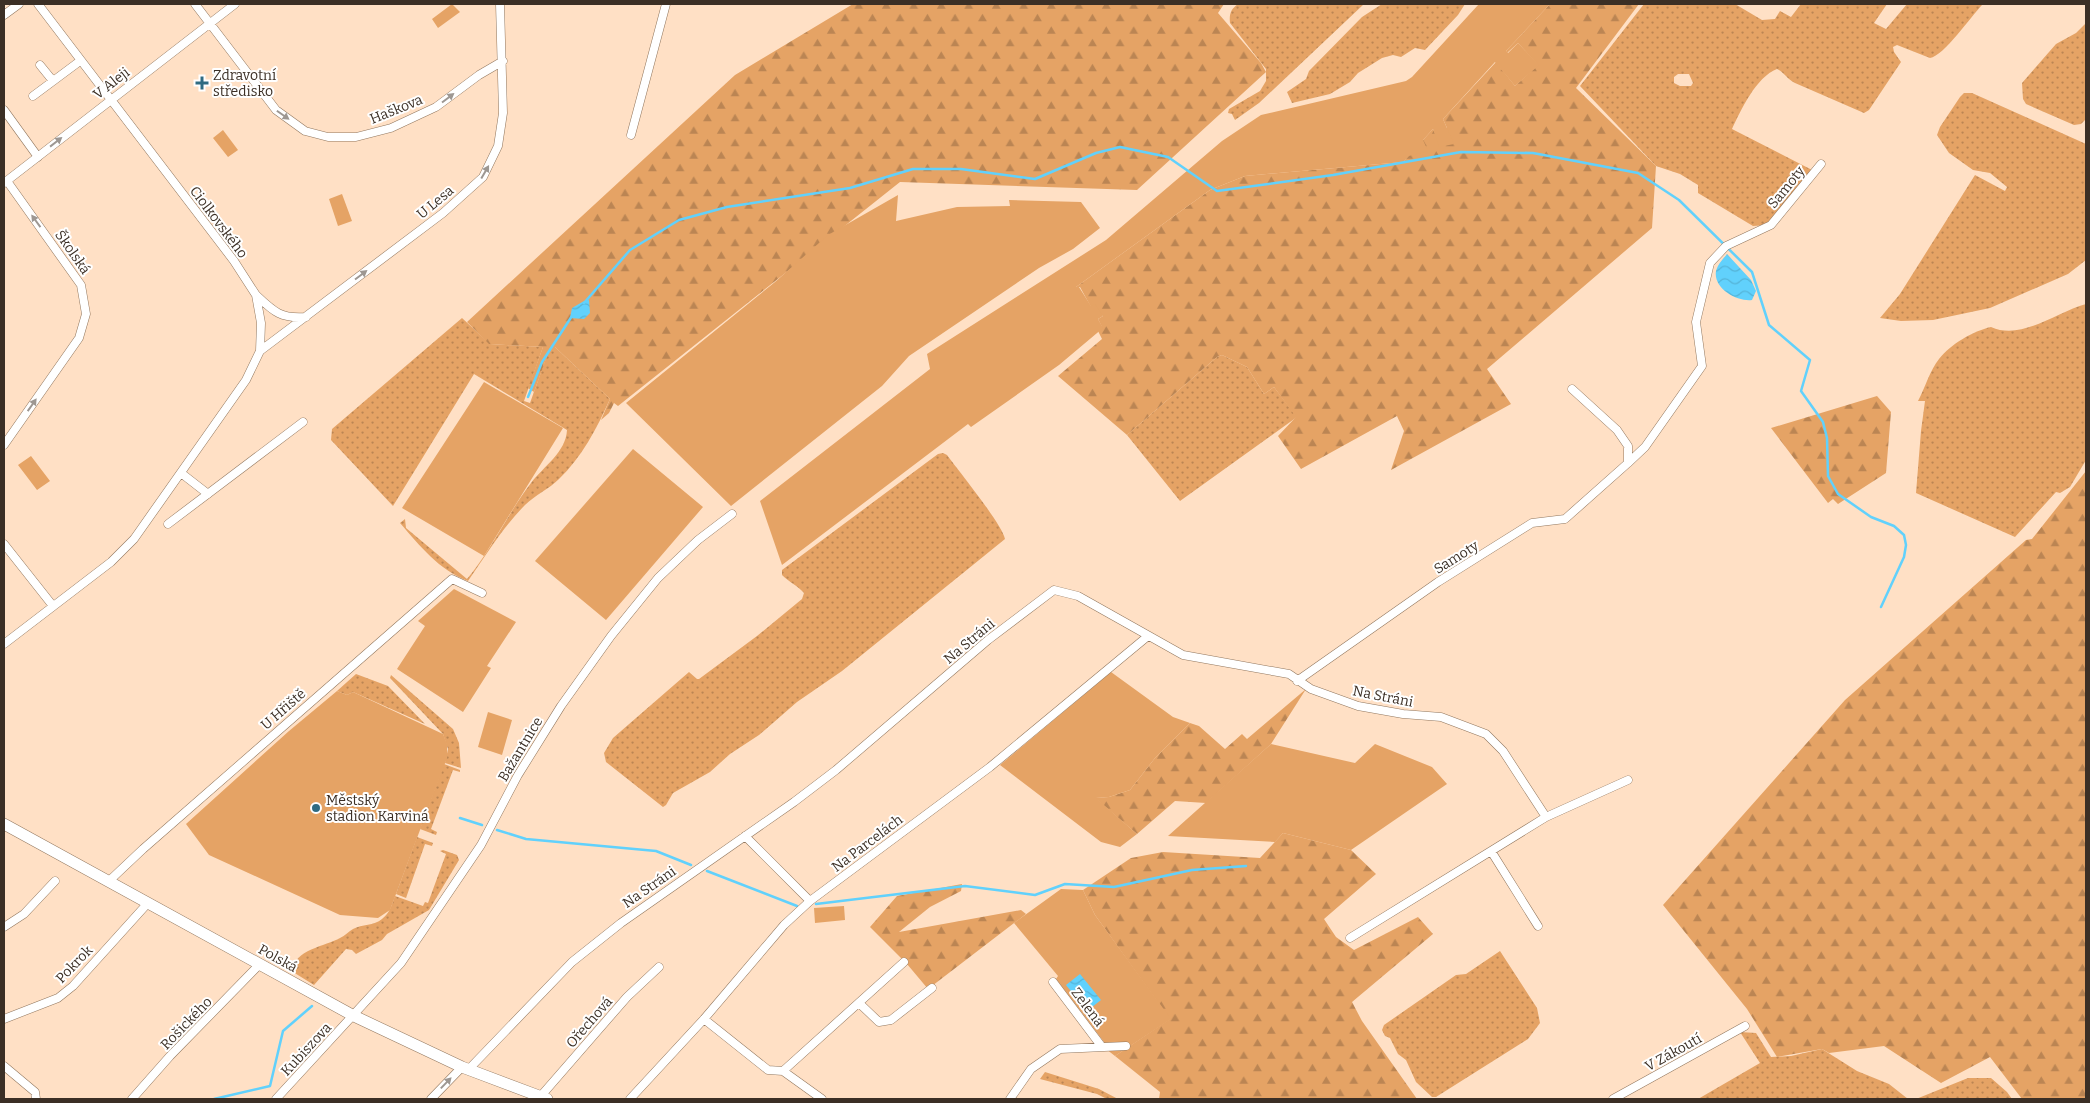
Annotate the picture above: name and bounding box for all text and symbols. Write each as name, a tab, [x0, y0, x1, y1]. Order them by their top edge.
street label: V Aleji	[90, 64, 133, 103]
place label: Zdravotní středisko	[213, 67, 277, 100]
marker: Zdravotní středisko	[195, 76, 209, 90]
street label: Haškova	[367, 91, 425, 128]
one-way arrow	[441, 92, 454, 103]
one-way arrow	[276, 110, 290, 120]
one-way arrow	[49, 137, 62, 148]
street label: Samoty	[1764, 162, 1809, 212]
one-way arrow	[480, 165, 489, 178]
street label: U Lesa	[413, 182, 457, 223]
street label: Ciolkovského	[186, 183, 251, 262]
one-way arrow	[31, 214, 41, 228]
street label: Školská	[51, 226, 95, 278]
one-way arrow	[354, 270, 367, 281]
one-way arrow	[27, 398, 37, 412]
street label: Samoty	[1431, 537, 1482, 578]
street label: Na Stráni	[940, 615, 998, 668]
street label: Na Stráni	[1351, 682, 1414, 711]
street label: U Hřiště	[257, 685, 309, 734]
street label: Bažantnice	[495, 714, 546, 785]
place label: Městský stadion Karviná	[326, 792, 429, 825]
marker: Městský stadion Karviná	[310, 802, 322, 814]
street label: Na Parcelách	[828, 811, 906, 876]
street label: Na Stráni	[619, 863, 679, 912]
street label: Polská	[255, 941, 301, 976]
street label: Pokrok	[52, 942, 96, 987]
street label: Zelená	[1067, 984, 1108, 1030]
street label: Rošického	[157, 993, 216, 1053]
street label: Ořechová	[563, 993, 616, 1051]
street label: Kubiszova	[277, 1019, 335, 1079]
street label: V Zákoutí	[1642, 1030, 1705, 1075]
one-way arrow	[440, 1077, 452, 1089]

